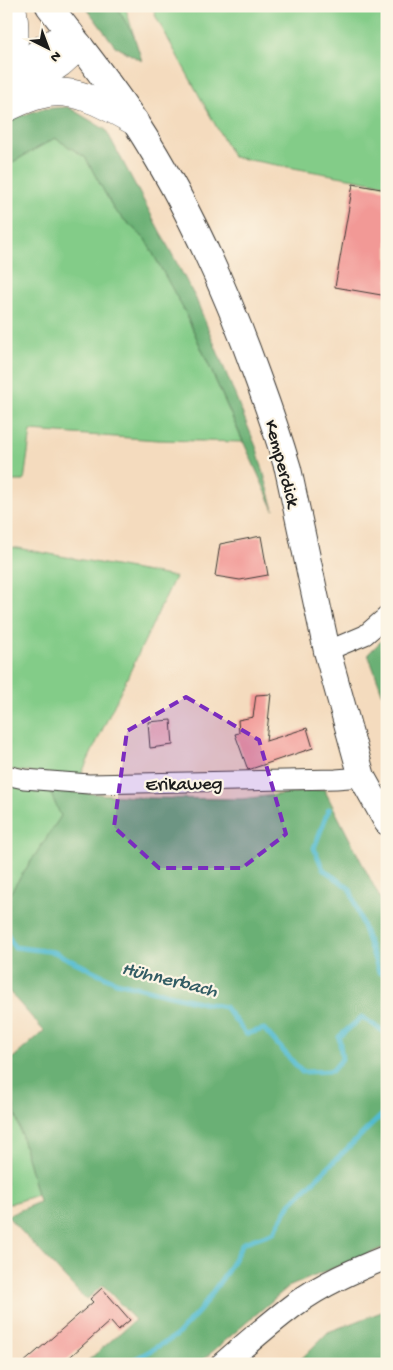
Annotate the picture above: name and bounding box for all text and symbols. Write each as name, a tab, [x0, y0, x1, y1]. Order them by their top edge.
north arrow	[22, 22, 72, 72]
text: N	[46, 46, 64, 65]
street label: Kemperdick	[258, 418, 304, 512]
street label: Erikaweg	[145, 773, 223, 798]
water label: Hühnerbach	[119, 958, 220, 1004]

